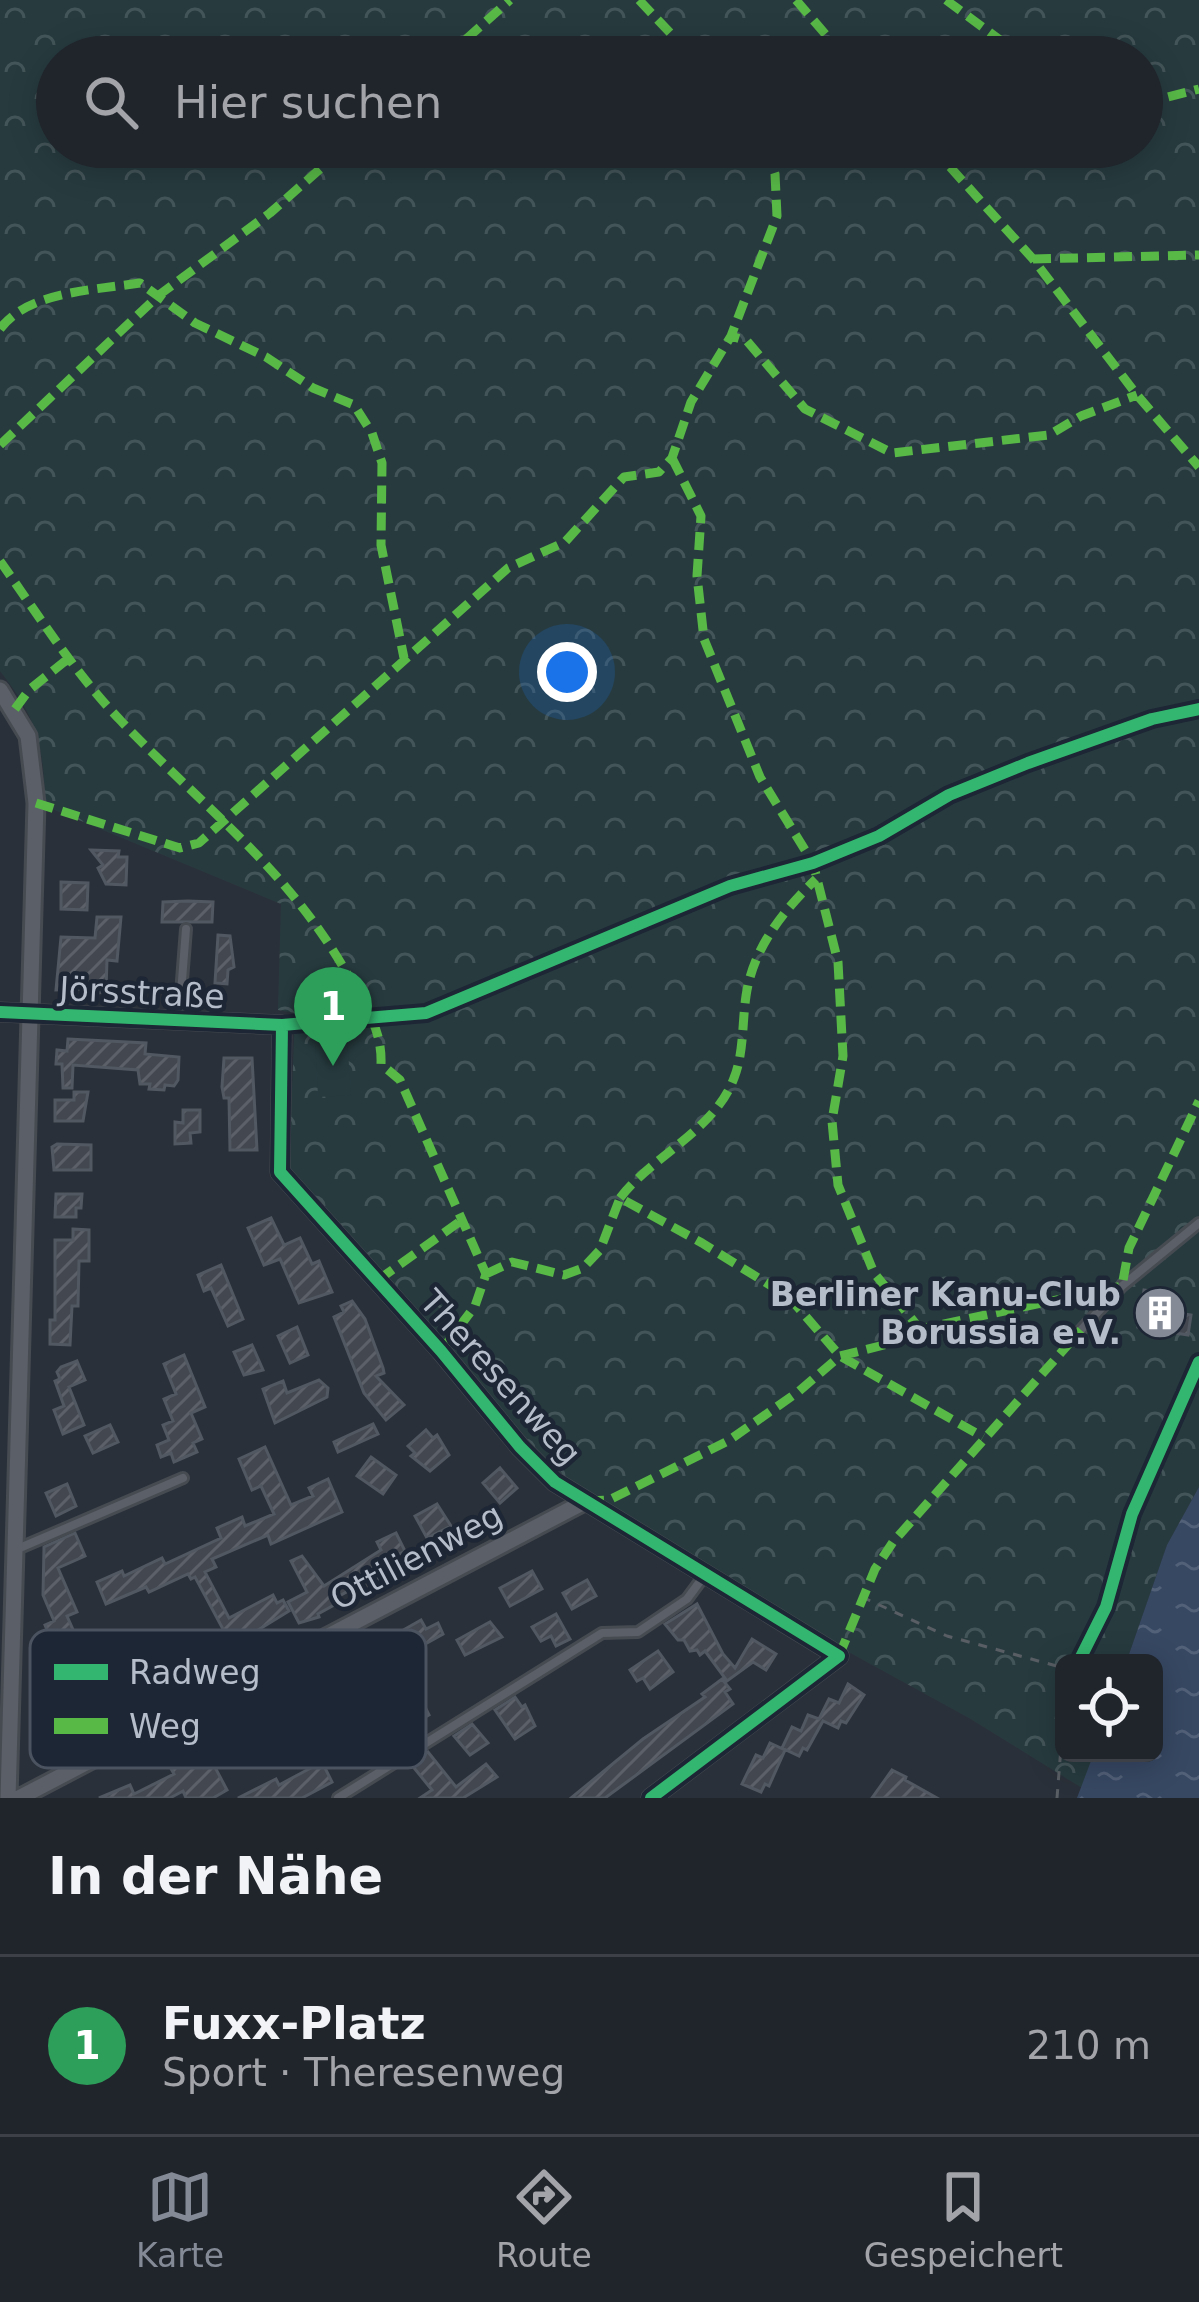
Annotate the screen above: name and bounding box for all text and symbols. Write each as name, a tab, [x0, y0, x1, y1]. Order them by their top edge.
search box	[36, 36, 1163, 168]
icon: search	[78, 69, 144, 135]
text: Hier suchen	[174, 76, 442, 129]
your location	[537, 642, 597, 702]
pin: 1	[294, 967, 372, 1066]
street label: Jörsstraße	[56, 969, 226, 1016]
place label: Berliner Kanu-Club Borussia e.V.	[770, 1275, 1121, 1352]
street label: Theresenweg	[411, 1281, 589, 1473]
building icon: Berliner Kanu-Club Borussia e.V.	[1132, 1285, 1188, 1341]
street label: Ottilienweg	[324, 1495, 509, 1618]
legend	[30, 1630, 426, 1768]
text: Radweg	[129, 1653, 261, 1692]
map controls	[1055, 1654, 1163, 1762]
button: locate	[1055, 1654, 1163, 1762]
text: Weg	[129, 1707, 201, 1746]
text: In der Nähe	[48, 1847, 383, 1906]
text: Fuxx-Platz	[162, 1997, 426, 2050]
text: 1	[73, 2023, 101, 2068]
text: 210 m	[1026, 2023, 1151, 2068]
text: Sport · Theresenweg	[162, 2050, 565, 2095]
tab: Karte	[136, 2164, 224, 2275]
tab: Route	[496, 2164, 592, 2275]
tab: Gespeichert	[864, 2164, 1063, 2275]

